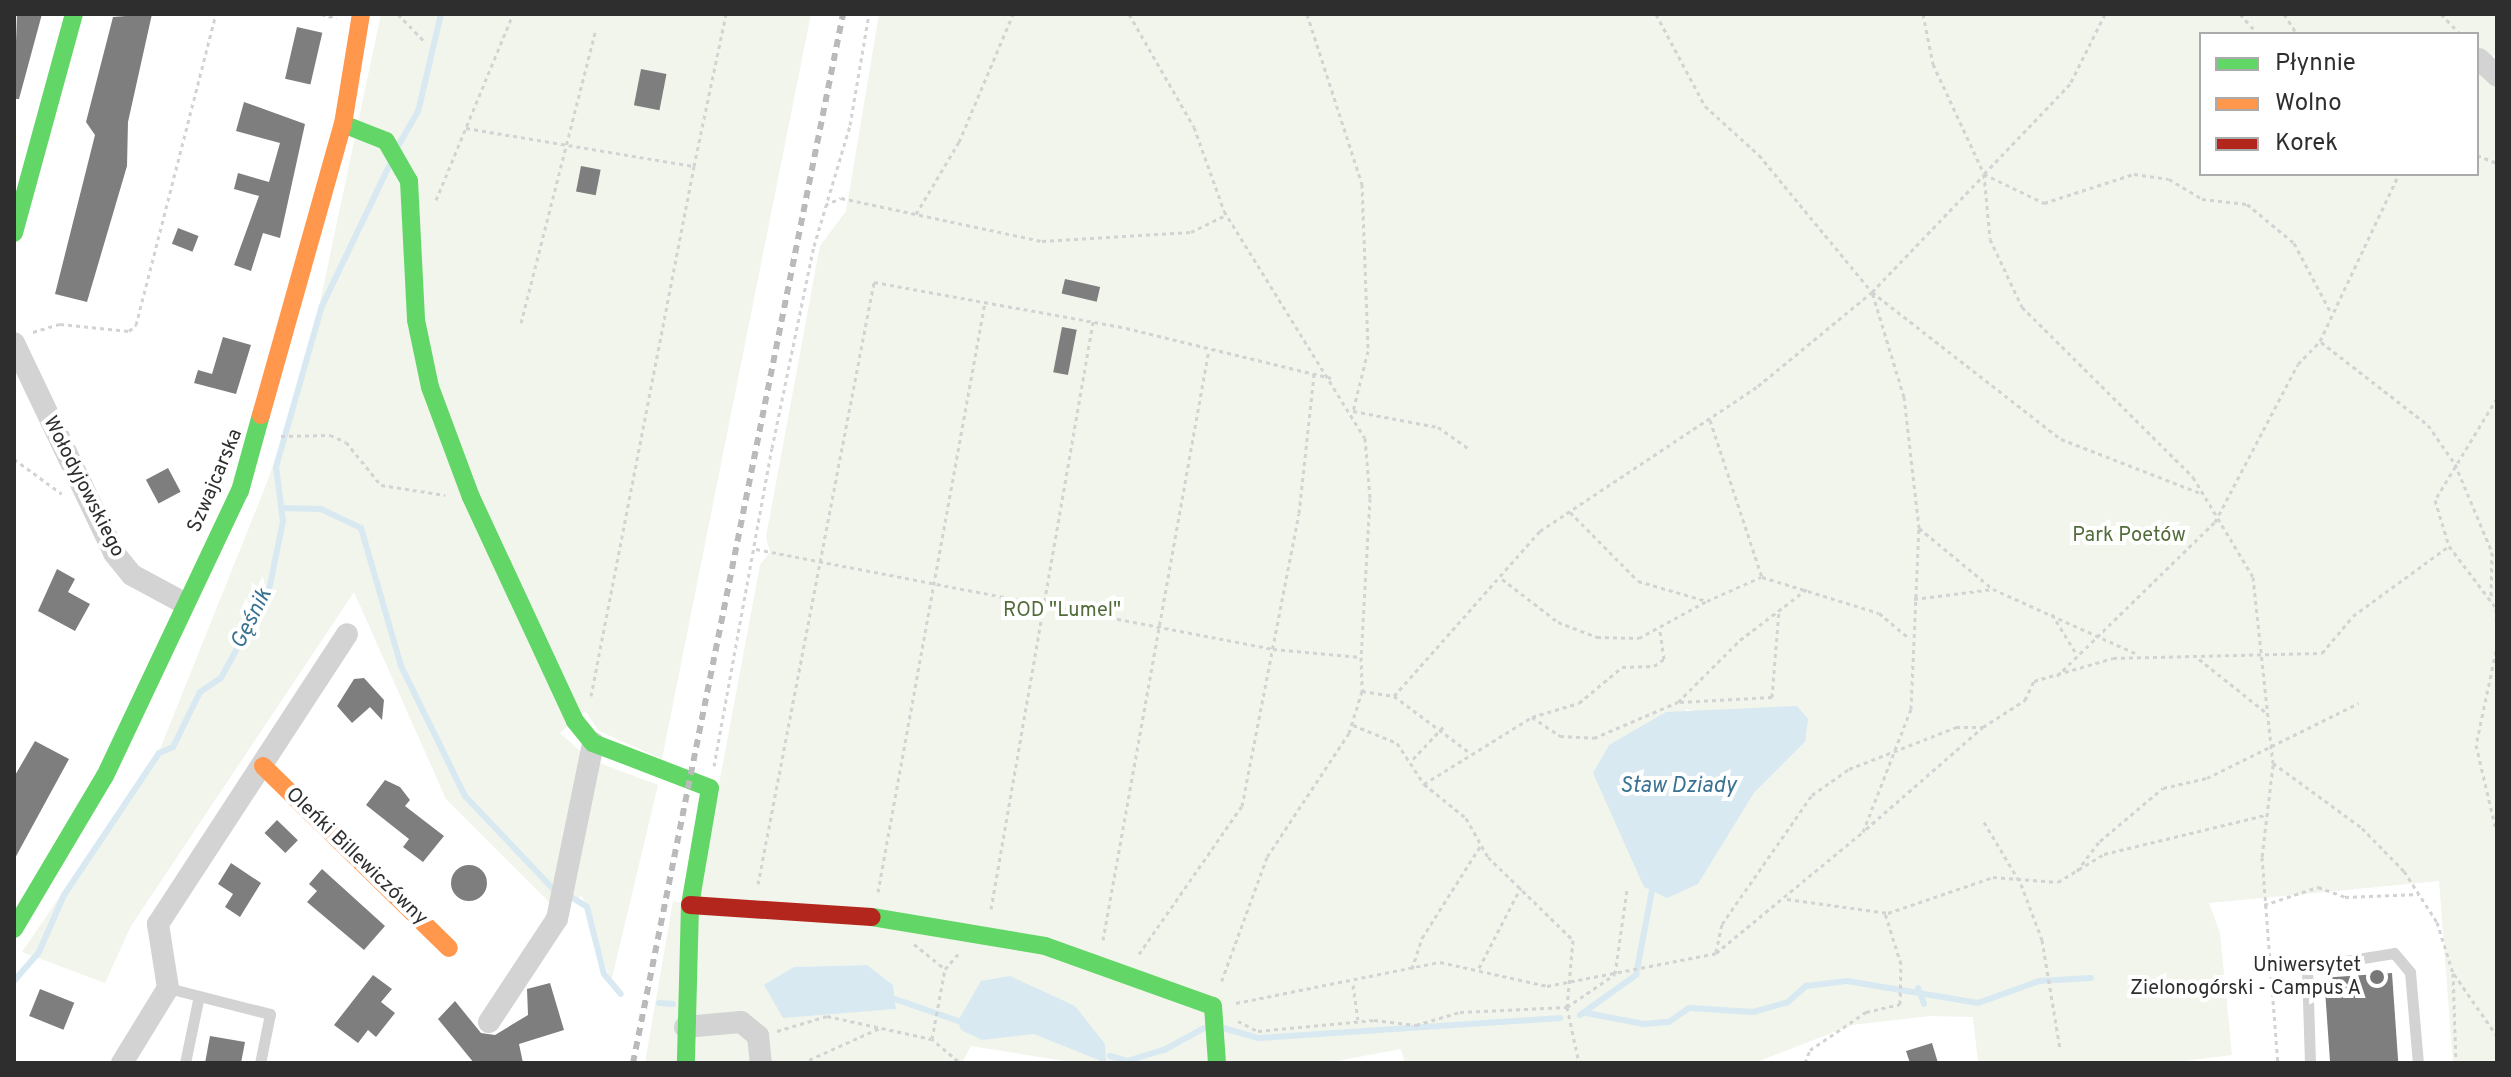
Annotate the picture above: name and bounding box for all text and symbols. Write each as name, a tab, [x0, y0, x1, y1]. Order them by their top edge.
legend	[2199, 32, 2479, 176]
text: Płynnie	[2275, 49, 2356, 79]
text: Wolno	[2275, 89, 2342, 119]
text: Korek	[2275, 129, 2338, 159]
street label: Wołodyjowskiego	[37, 413, 129, 561]
street label: Szwajcarska	[183, 426, 249, 536]
park label: Park Poetów	[2072, 524, 2186, 548]
water label: Gęśnik	[226, 584, 278, 654]
park label: ROD "Lumel"	[1003, 599, 1121, 623]
water label: Staw Dziady	[1620, 774, 1736, 800]
street label: Oleńki Billewiczówny	[280, 783, 432, 931]
place label: Uniwersytet Zielonogórski - Campus A	[2129, 954, 2361, 1001]
marker: Uniwersytet Zielonogórski - Campus A	[2368, 968, 2386, 986]

